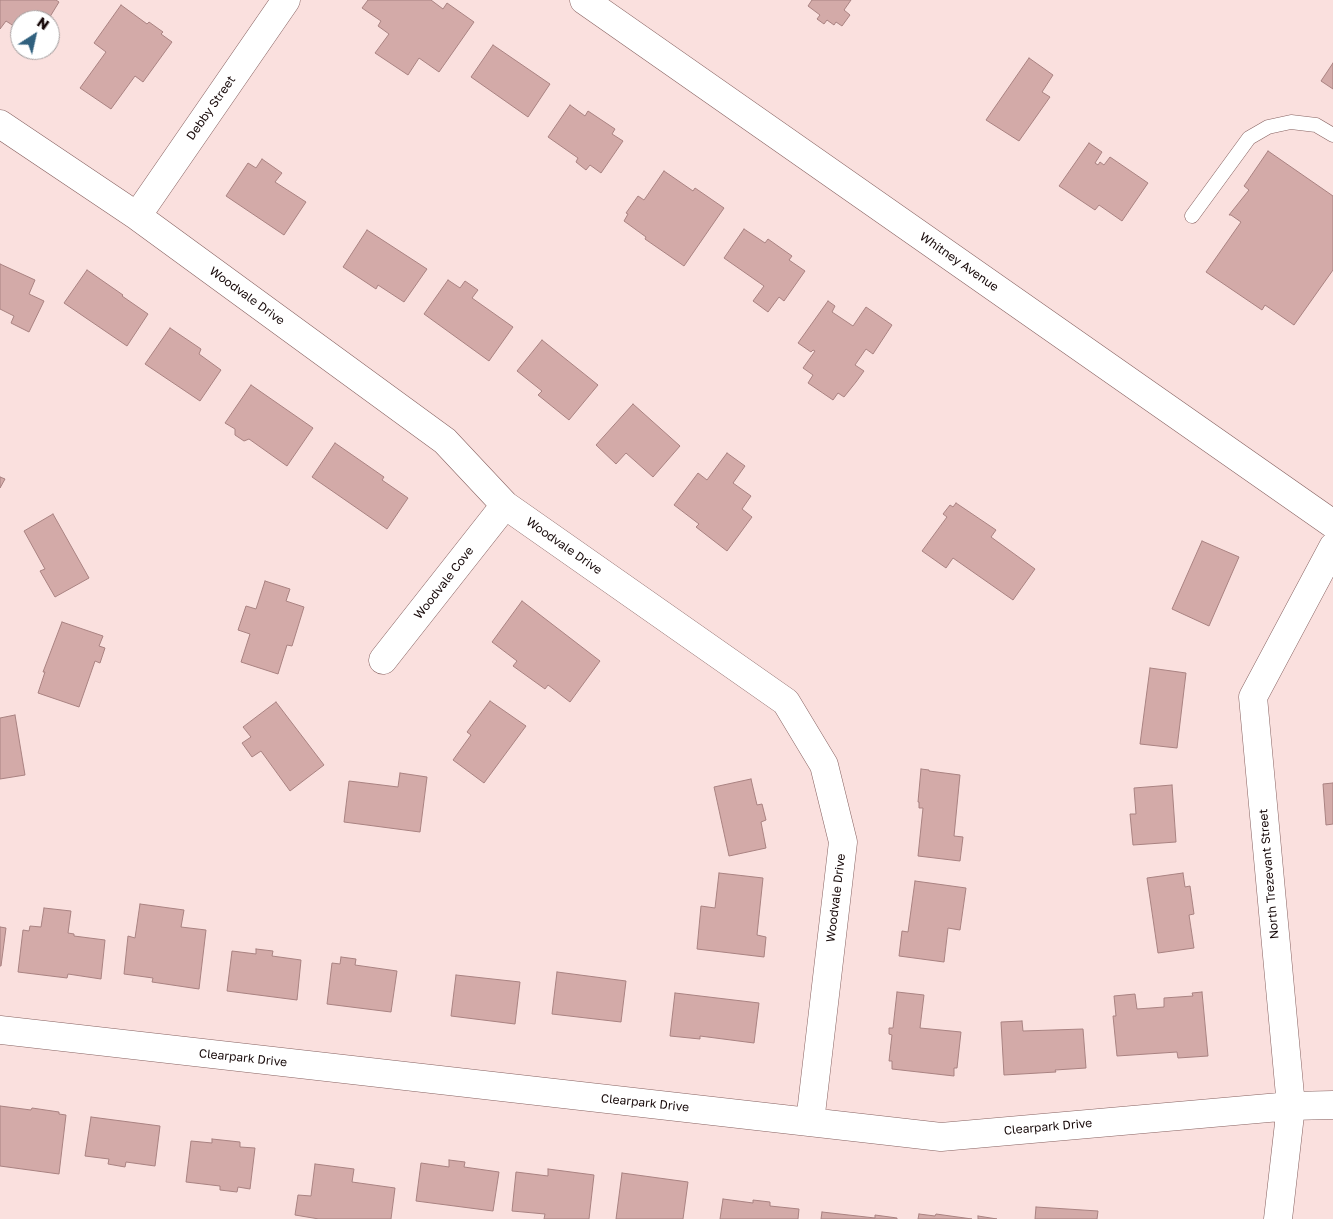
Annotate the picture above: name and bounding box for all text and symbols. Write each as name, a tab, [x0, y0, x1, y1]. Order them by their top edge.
north arrow	[10, 10, 60, 60]
text: N	[34, 13, 53, 33]
street label: Debby Street	[184, 73, 238, 143]
street label: Whitney Avenue	[917, 229, 1001, 295]
street label: Woodvale Drive	[207, 264, 287, 328]
street label: Woodvale Drive	[523, 514, 605, 578]
street label: Woodvale Cove	[411, 544, 477, 622]
street label: North Trezevant Street	[1256, 808, 1282, 940]
street label: Woodvale Drive	[823, 853, 849, 943]
street label: Clearpark Drive	[198, 1046, 288, 1070]
street label: Clearpark Drive	[600, 1091, 690, 1115]
street label: Clearpark Drive	[1003, 1116, 1093, 1138]

